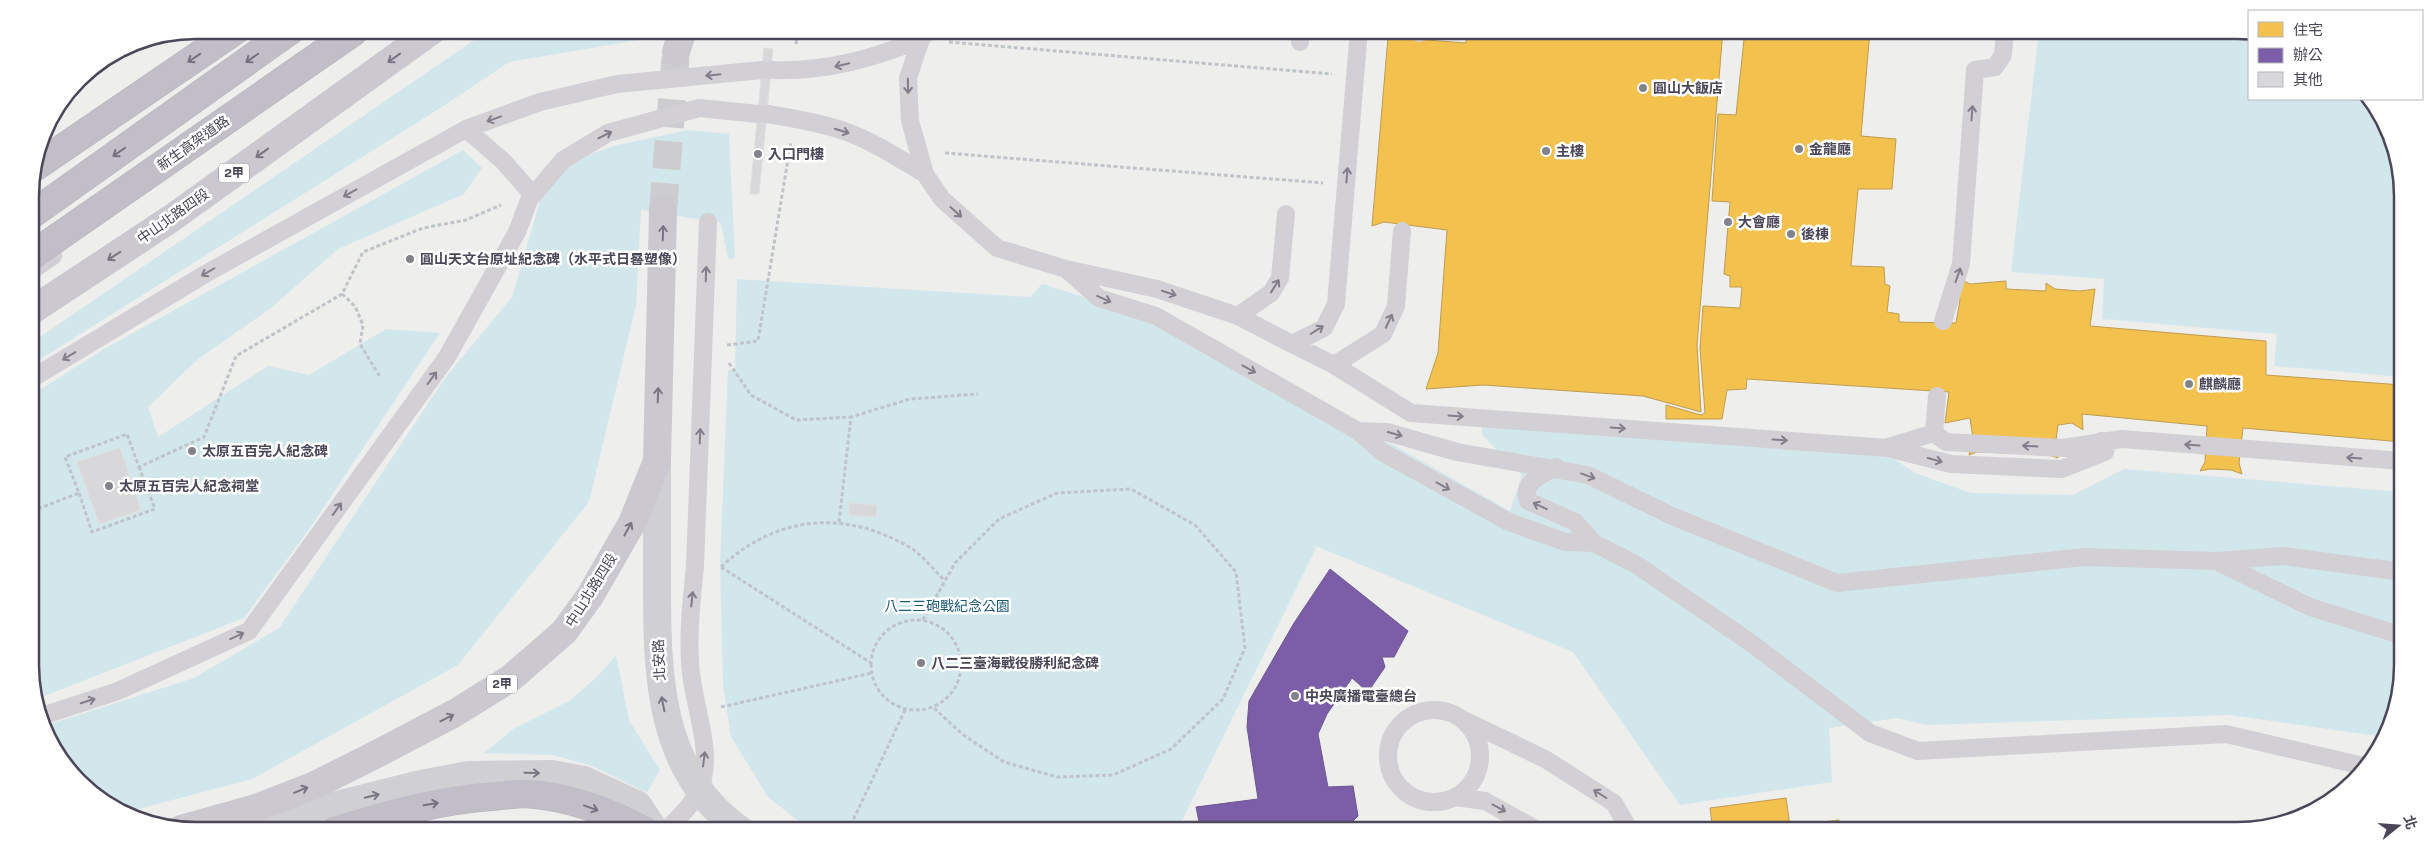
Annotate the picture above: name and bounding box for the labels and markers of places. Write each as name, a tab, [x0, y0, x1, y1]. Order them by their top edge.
place label: 圓山大飯店	[1653, 80, 1723, 96]
marker: 圓山大飯店	[1637, 82, 1649, 94]
place label: 金龍廳	[1809, 141, 1851, 157]
place label: 主樓	[1556, 143, 1584, 159]
marker: 金龍廳	[1793, 143, 1805, 155]
marker: 主樓	[1540, 145, 1552, 157]
place label: 入口門樓	[768, 146, 824, 162]
marker: 入口門樓	[752, 148, 764, 160]
place label: 大會廳	[1738, 214, 1780, 230]
marker: 大會廳	[1722, 216, 1734, 228]
place label: 後棟	[1801, 226, 1829, 242]
marker: 後棟	[1785, 228, 1797, 240]
place label: 圓山天文台原址紀念碑（水平式日晷塑像）	[420, 251, 686, 267]
marker: 圓山天文台原址紀念碑（水平式日晷塑像）	[404, 253, 416, 265]
place label: 麒麟廳	[2199, 376, 2241, 392]
marker: 麒麟廳	[2183, 378, 2195, 390]
place label: 太原五百完人紀念碑	[202, 443, 328, 459]
marker: 太原五百完人紀念碑	[186, 445, 198, 457]
place label: 太原五百完人紀念祠堂	[119, 478, 259, 494]
marker: 太原五百完人紀念祠堂	[103, 480, 115, 492]
place label: 八二三臺海戰役勝利紀念碑	[931, 655, 1099, 671]
marker: 八二三臺海戰役勝利紀念碑	[915, 657, 927, 669]
place label: 中央廣播電臺總台	[1305, 688, 1417, 704]
marker: 中央廣播電臺總台	[1289, 690, 1301, 702]

